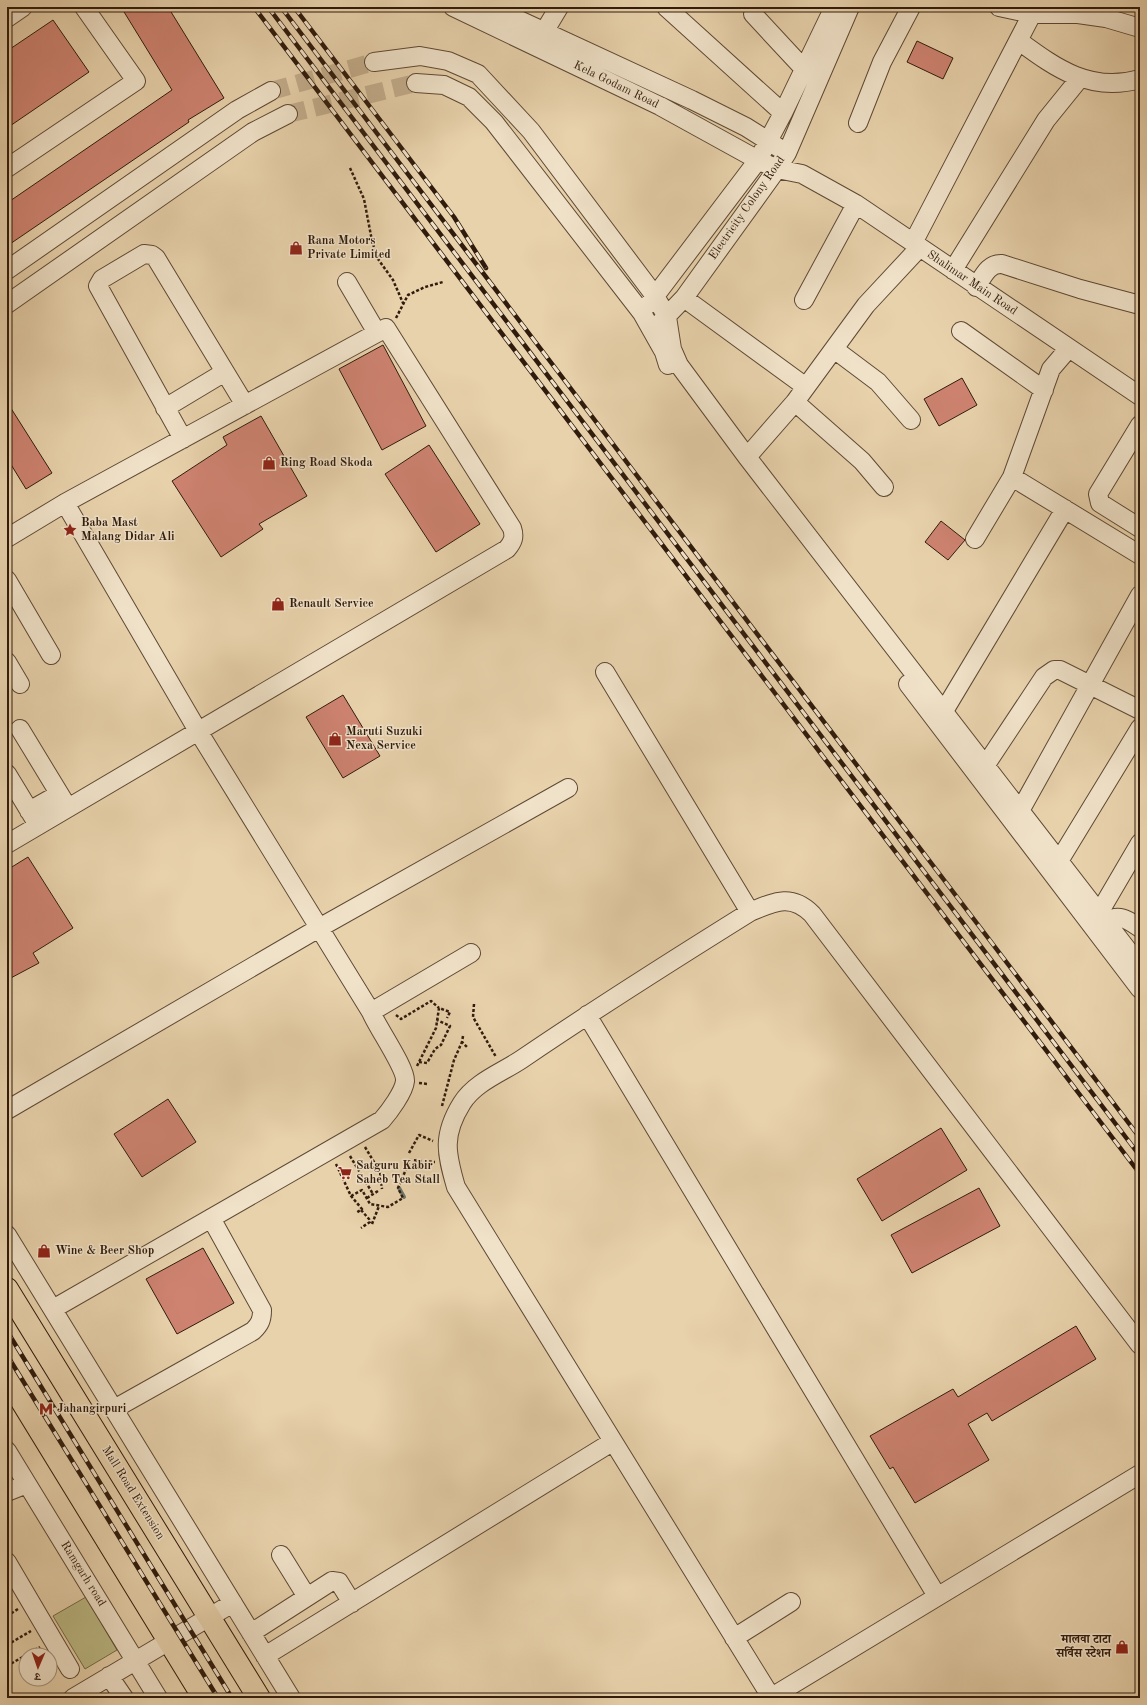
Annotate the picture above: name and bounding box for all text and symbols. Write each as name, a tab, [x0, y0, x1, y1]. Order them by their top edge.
street label: Kela Godam Road	[571, 59, 661, 111]
street label: Electricity Colony Road	[707, 154, 787, 262]
place label: Rana Motors Private Limited	[307, 235, 391, 261]
shop icon: Rana Motors Private Limited	[288, 240, 304, 256]
street label: Shalimar Main Road	[925, 248, 1019, 318]
shop icon: Ring Road Skoda	[261, 455, 277, 471]
place label: Ring Road Skoda	[280, 457, 372, 469]
place label: Baba Mast Malang Didar Ali	[81, 517, 175, 543]
place icon: Baba Mast Malang Didar Ali	[62, 522, 78, 538]
shop icon: Renault Service	[270, 596, 286, 612]
place label: Renault Service	[289, 598, 374, 610]
place label: Maruti Suzuki Nexa Service	[346, 726, 423, 752]
shop icon: Maruti Suzuki Nexa Service	[327, 731, 343, 747]
place label: Satguru Kabir Saheb Tea Stall	[356, 1160, 440, 1186]
supermarket icon: Satguru Kabir Saheb Tea Stall	[337, 1165, 353, 1181]
shop icon: Wine & Beer Shop	[36, 1243, 52, 1259]
place label: Wine & Beer Shop	[55, 1245, 154, 1257]
metro station icon: Jahangirpuri	[38, 1401, 54, 1417]
place label: Jahangirpuri	[57, 1403, 127, 1415]
street label: Mall Road Extension	[99, 1444, 167, 1542]
street label: Ramgarh road	[58, 1539, 108, 1609]
place label: मालवा टाटा सर्विस स्टेशन	[1055, 1634, 1112, 1660]
shop icon: मालवा टाटा सर्विस स्टेशन	[1114, 1639, 1130, 1655]
north arrow	[18, 1647, 58, 1687]
text: उ	[33, 1670, 42, 1681]

